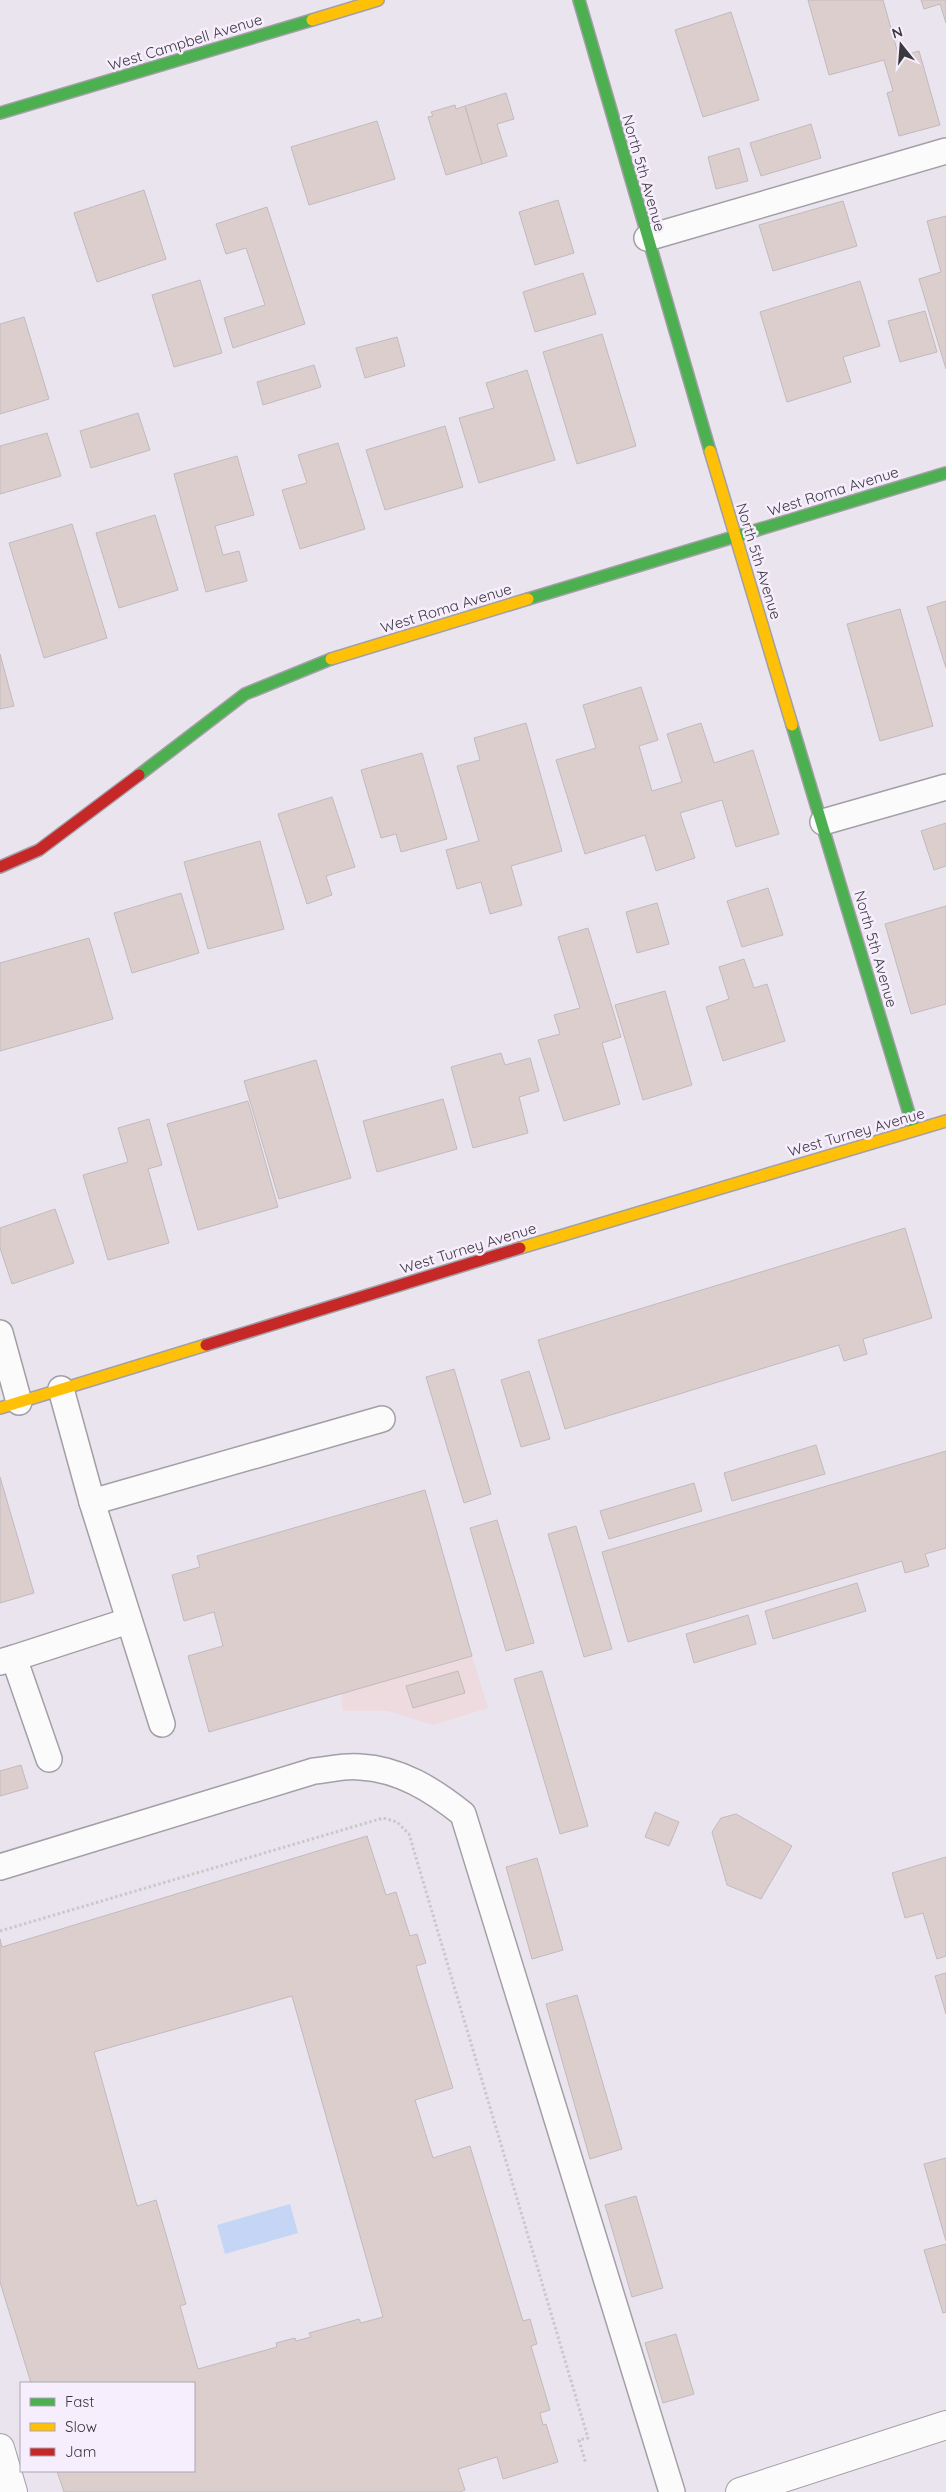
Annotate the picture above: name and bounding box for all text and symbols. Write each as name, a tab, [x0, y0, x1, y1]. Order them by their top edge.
street label: West Campbell Avenue	[105, 9, 265, 75]
north arrow	[876, 20, 926, 70]
text: N	[890, 22, 905, 43]
street label: North 5th Avenue	[618, 112, 670, 234]
street label: West Roma Avenue	[765, 462, 901, 520]
street label: North 5th Avenue	[732, 501, 786, 621]
street label: West Roma Avenue	[378, 579, 514, 637]
street label: North 5th Avenue	[850, 888, 902, 1010]
street label: West Turney Avenue	[785, 1103, 927, 1161]
street label: West Turney Avenue	[398, 1218, 538, 1278]
legend	[20, 2382, 195, 2472]
text: Fast	[65, 2392, 94, 2411]
text: Slow	[65, 2417, 97, 2436]
text: Jam	[65, 2442, 96, 2461]

